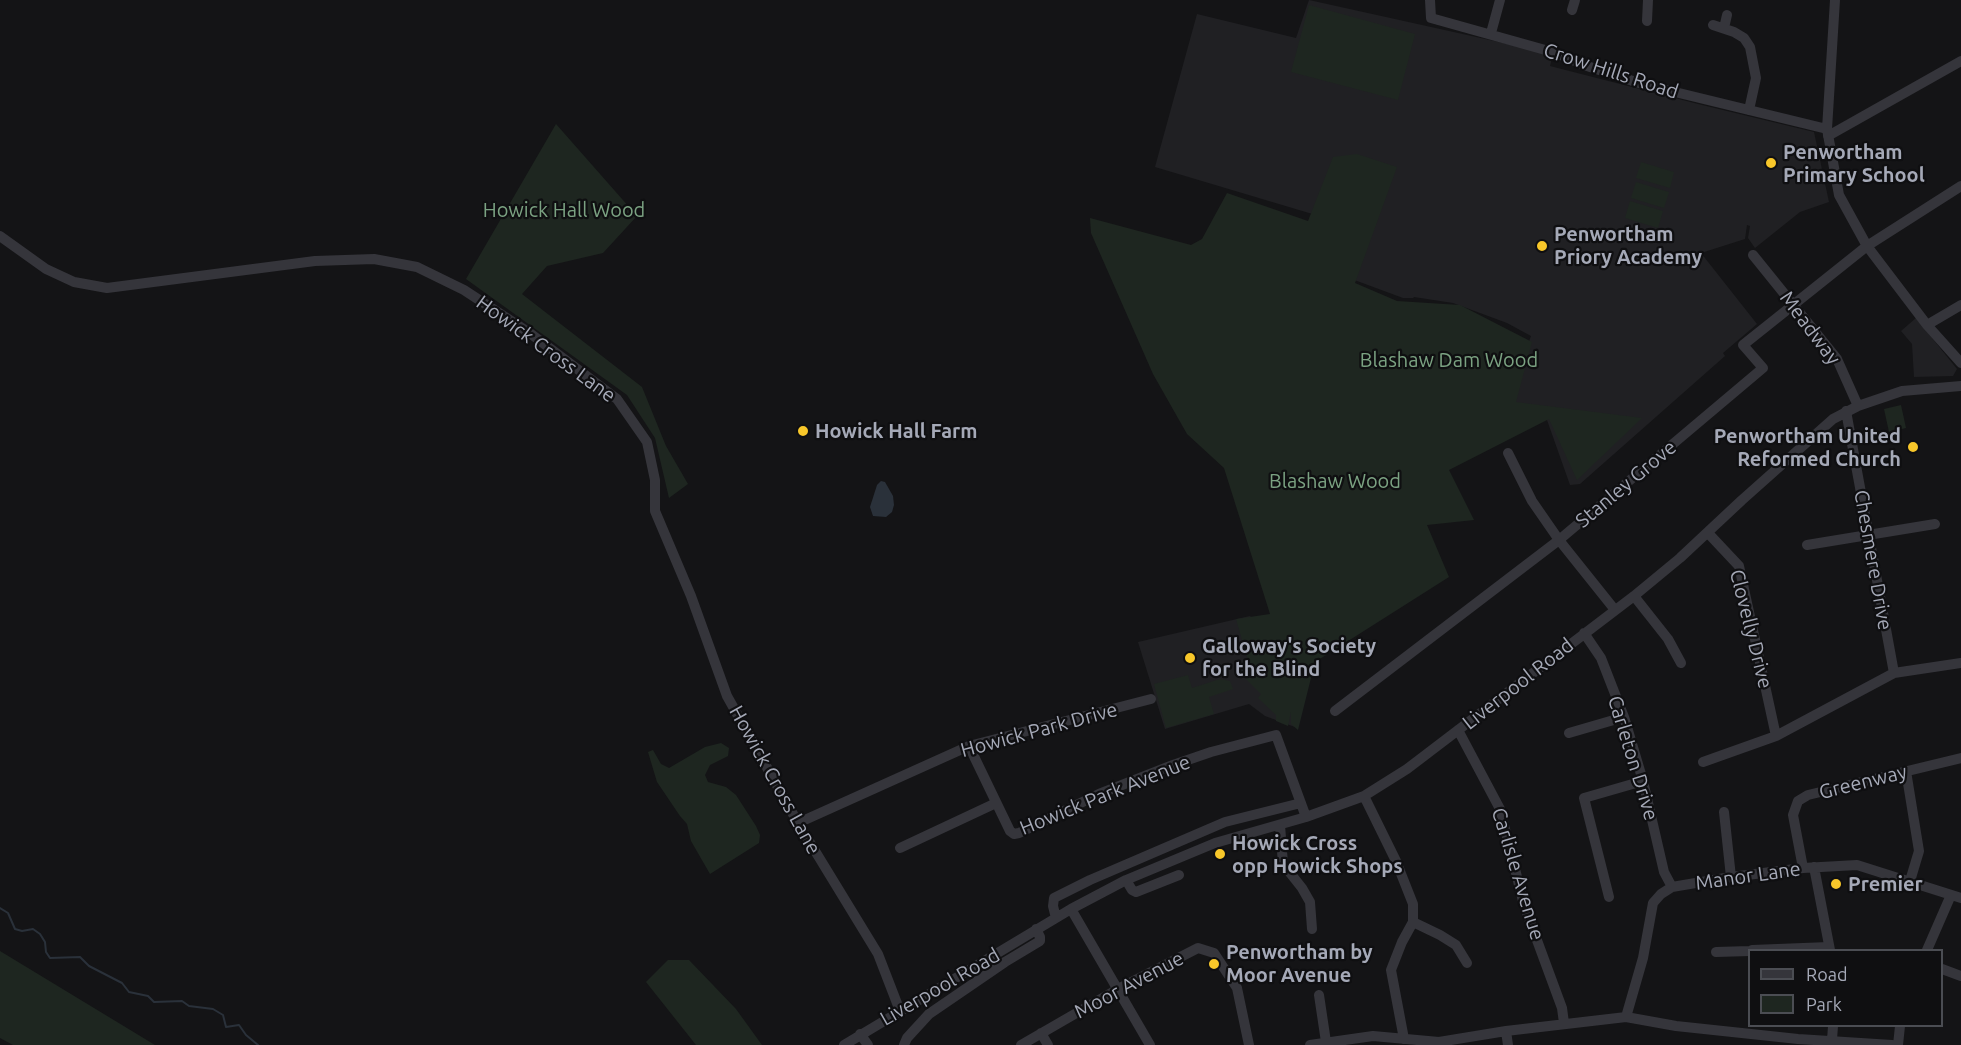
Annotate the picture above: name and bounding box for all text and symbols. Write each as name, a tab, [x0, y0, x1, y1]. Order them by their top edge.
street label: Crow Hills Road	[1541, 38, 1681, 104]
place label: Penwortham Primary School	[1783, 140, 1925, 187]
marker: Penwortham Primary School	[1764, 156, 1778, 170]
park label: Howick Hall Wood	[483, 198, 645, 222]
place label: Penwortham Priory Academy	[1554, 222, 1702, 269]
marker: Penwortham Priory Academy	[1535, 239, 1549, 253]
street label: Meadway	[1775, 287, 1845, 369]
street label: Howick Cross Lane	[472, 290, 620, 408]
park label: Blashaw Dam Wood	[1360, 348, 1538, 372]
place label: Howick Hall Farm	[815, 419, 978, 443]
marker: Howick Hall Farm	[796, 424, 810, 438]
place label: Penwortham United Reformed Church	[1714, 424, 1901, 471]
street label: Stanley Grove	[1571, 435, 1681, 533]
marker: Penwortham United Reformed Church	[1906, 440, 1920, 454]
park label: Blashaw Wood	[1269, 469, 1401, 493]
street label: Chesmere Drive	[1849, 488, 1897, 632]
street label: Clovelly Drive	[1725, 567, 1777, 691]
street label: Liverpool Road	[1458, 633, 1578, 735]
place label: Galloway's Society for the Blind	[1202, 634, 1376, 681]
marker: Galloway's Society for the Blind	[1183, 651, 1197, 665]
street label: Carleton Drive	[1603, 693, 1663, 823]
street label: Howick Park Drive	[958, 697, 1120, 763]
street label: Howick Cross Lane	[724, 701, 826, 859]
street label: Howick Park Avenue	[1016, 750, 1194, 840]
street label: Greenway	[1817, 760, 1909, 804]
street label: Carlisle Avenue	[1486, 805, 1550, 943]
place label: Howick Cross opp Howick Shops	[1232, 831, 1403, 878]
marker: Howick Cross opp Howick Shops	[1213, 847, 1227, 861]
street label: Manor Lane	[1694, 857, 1802, 895]
place label: Premier	[1848, 872, 1923, 896]
marker: Premier	[1829, 877, 1843, 891]
place label: Penwortham by Moor Avenue	[1226, 940, 1373, 987]
street label: Liverpool Road	[876, 943, 1004, 1031]
street label: Moor Avenue	[1070, 946, 1188, 1024]
legend	[1748, 949, 1943, 1027]
marker: Penwortham by Moor Avenue	[1207, 957, 1221, 971]
text: Road	[1806, 964, 1848, 984]
text: Park	[1806, 994, 1842, 1014]

